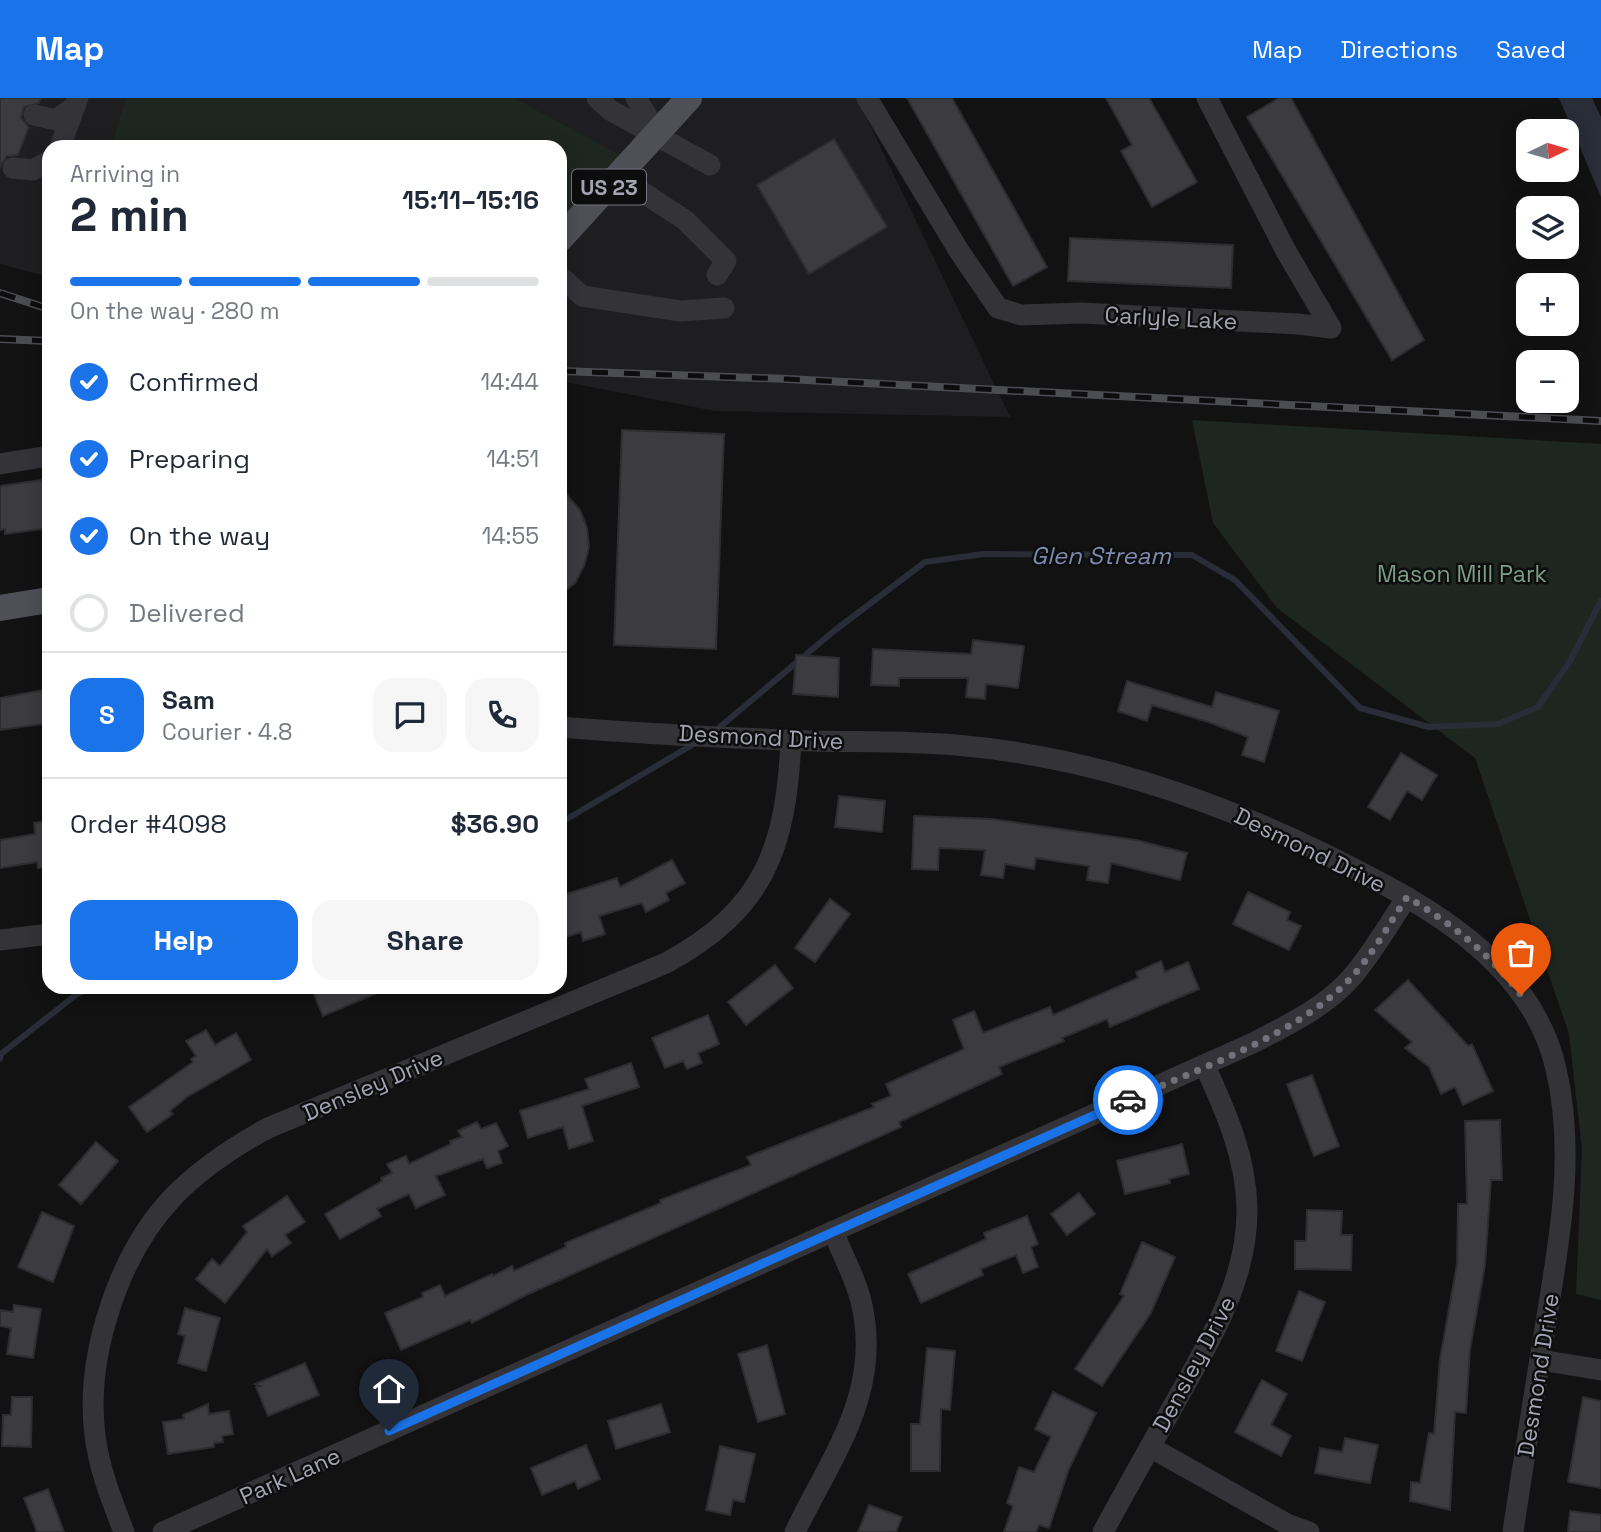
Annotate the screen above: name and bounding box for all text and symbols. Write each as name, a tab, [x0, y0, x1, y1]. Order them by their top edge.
text: Map	[35, 28, 104, 70]
text: Map	[1252, 34, 1302, 65]
text: Directions	[1340, 34, 1458, 65]
text: Saved	[1496, 34, 1566, 65]
north arrow	[1516, 119, 1578, 182]
map controls	[1516, 119, 1579, 413]
text: Arriving in	[70, 159, 180, 189]
road number: US 23	[572, 170, 646, 204]
text: 15:11–15:16	[402, 183, 539, 217]
text: 2 min	[70, 186, 189, 244]
button: layers	[1516, 196, 1579, 259]
button: +	[1516, 273, 1579, 336]
text: On the way · 280 m	[70, 296, 280, 326]
street label: Carlyle Lake	[1104, 300, 1238, 336]
button: −	[1516, 350, 1579, 413]
icon: check	[70, 363, 108, 401]
text: Confirmed	[129, 365, 259, 399]
text: 14:44	[480, 367, 539, 397]
icon: check	[70, 440, 108, 478]
text: Preparing	[129, 442, 250, 476]
text: 14:51	[486, 444, 539, 474]
icon: check	[70, 517, 108, 555]
text: On the way	[129, 519, 270, 553]
text: 14:55	[482, 521, 539, 551]
water label: Glen Stream	[1031, 540, 1172, 571]
park label: Mason Mill Park	[1377, 559, 1547, 589]
text: Delivered	[129, 596, 245, 630]
button: chat	[373, 678, 447, 752]
button: phone	[465, 678, 539, 752]
text: Sam	[162, 683, 215, 717]
text: S	[99, 698, 115, 732]
text: Courier · 4.8	[162, 717, 292, 747]
street label: Desmond Drive	[678, 718, 844, 756]
street label: Desmond Drive	[1229, 800, 1391, 900]
text: Order #4098	[70, 807, 227, 841]
text: $36.90	[451, 807, 539, 841]
button: Help	[70, 900, 298, 980]
button: Share	[312, 900, 539, 980]
pin	[1491, 923, 1551, 995]
icon: bag	[1502, 934, 1540, 972]
street label: Densley Drive	[298, 1042, 448, 1128]
courier	[1093, 1065, 1163, 1135]
icon: car	[1109, 1081, 1147, 1119]
street label: Densley Drive	[1146, 1291, 1242, 1437]
street label: Desmond Drive	[1510, 1291, 1566, 1459]
pin	[359, 1359, 419, 1431]
icon: home	[370, 1370, 408, 1408]
street label: Park Lane	[235, 1440, 345, 1512]

